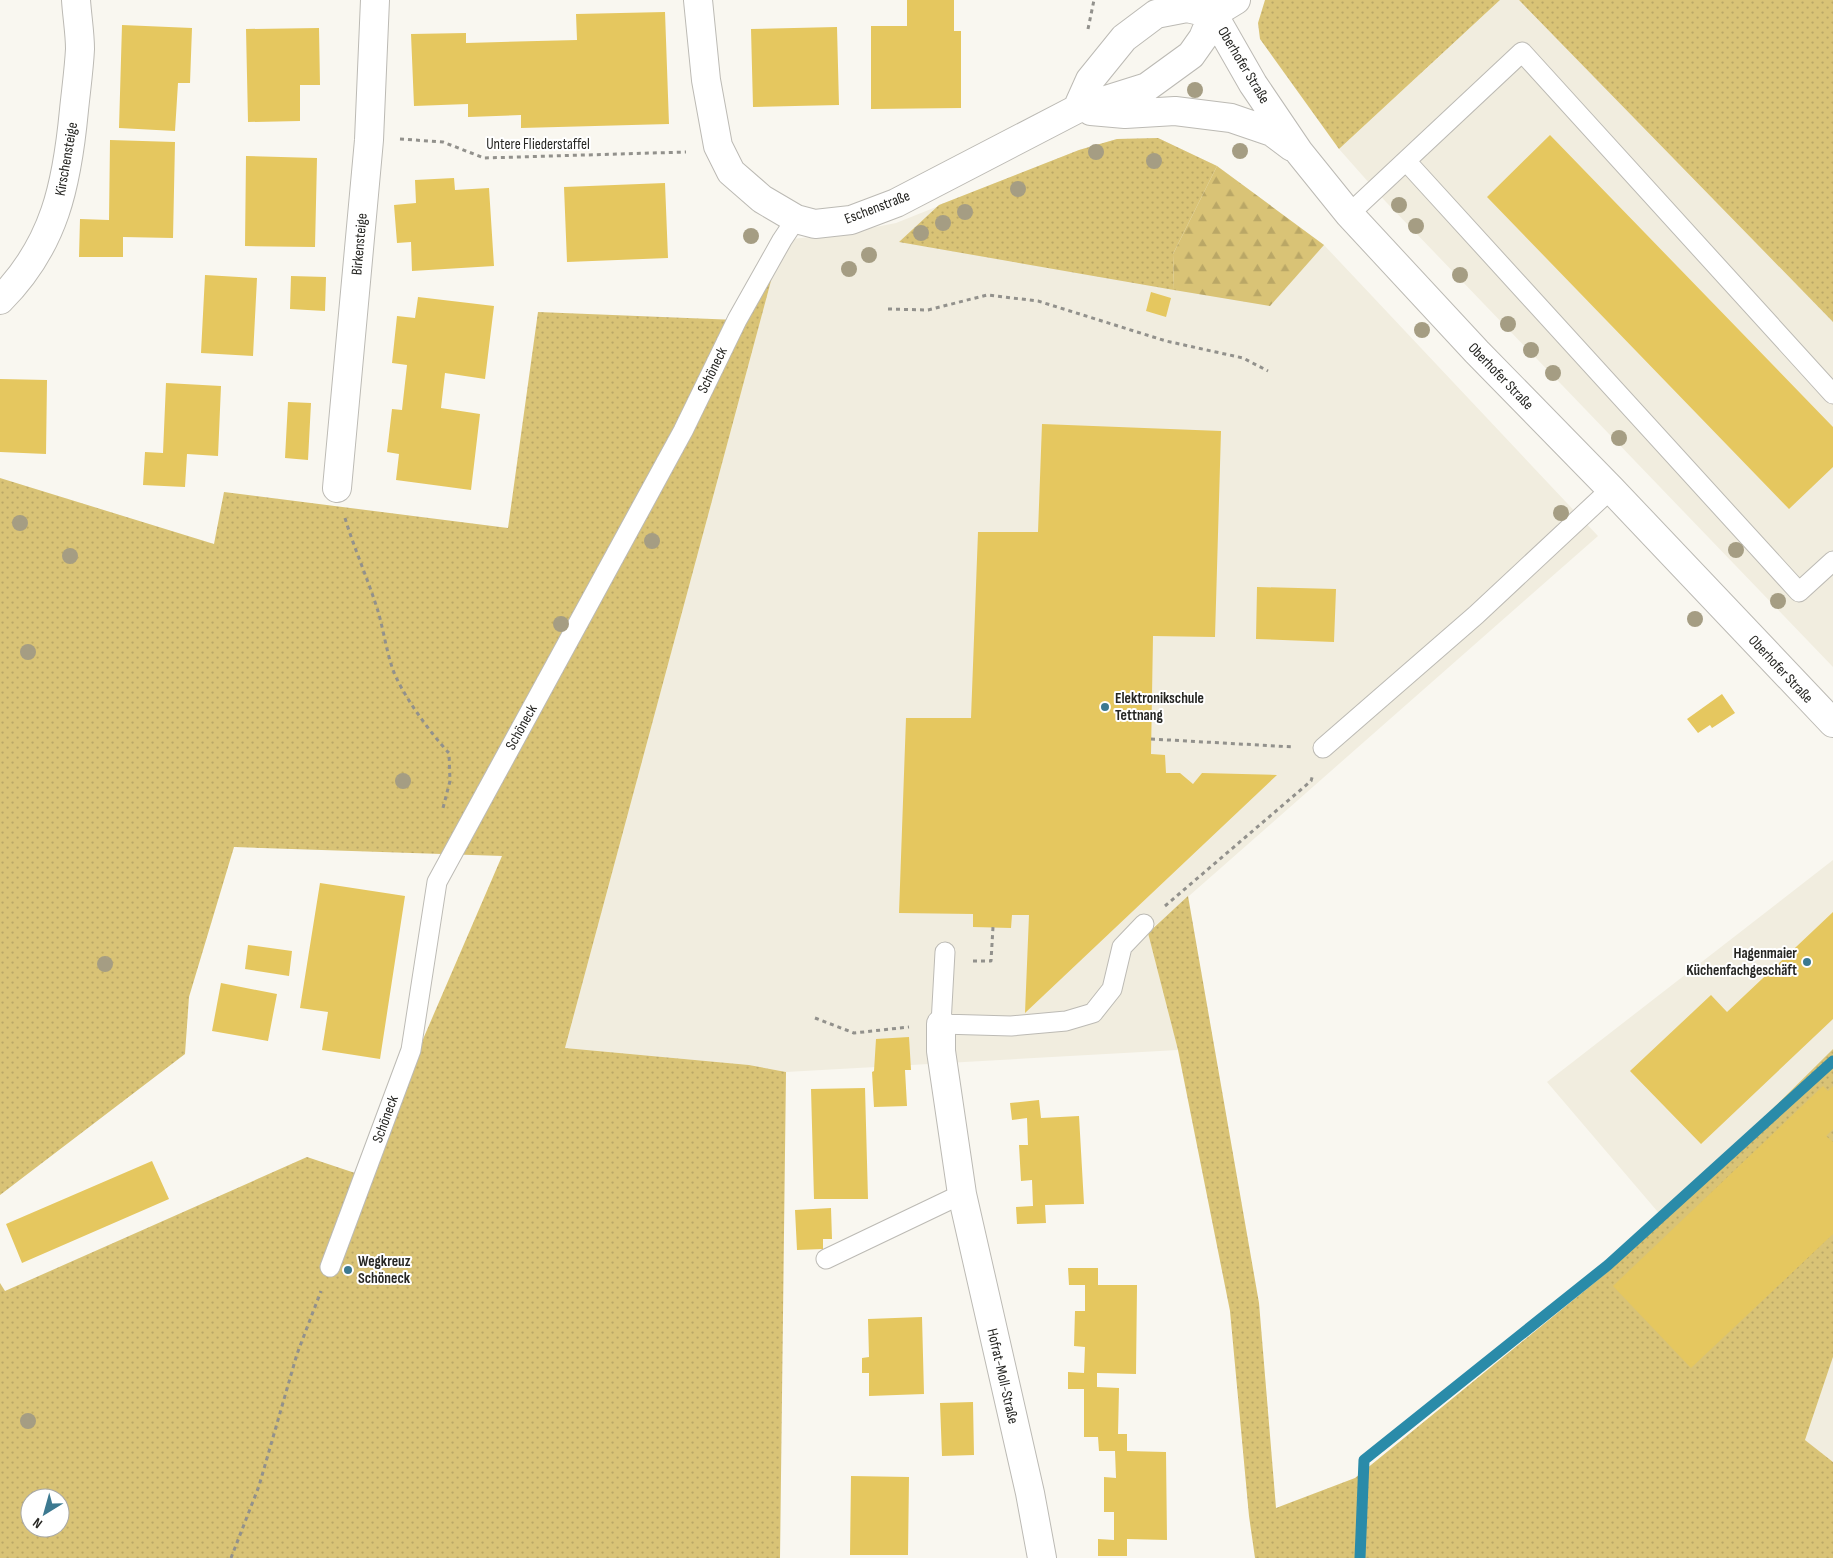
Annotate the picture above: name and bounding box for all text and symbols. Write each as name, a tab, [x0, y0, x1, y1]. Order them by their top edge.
street label: Oberhofer Straße	[1213, 23, 1274, 107]
street label: Kirschensteige	[51, 121, 82, 197]
street label: Untere Fliederstaffel	[486, 135, 590, 154]
street label: Eschenstraße	[842, 186, 913, 229]
street label: Birkensteige	[347, 212, 372, 276]
street label: Oberhofer Straße	[1464, 339, 1538, 414]
street label: Schöneck	[693, 344, 732, 397]
street label: Oberhofer Straße	[1744, 631, 1817, 707]
place label: Elektronikschule Tettnang	[1115, 689, 1204, 725]
street label: Schöneck	[501, 701, 542, 753]
marker: Elektronikschule Tettnang	[1099, 701, 1111, 713]
place label: Hagenmaier Küchenfachgeschäft	[1686, 944, 1797, 980]
marker: Hagenmaier Küchenfachgeschäft	[1801, 956, 1813, 968]
street label: Schöneck	[368, 1093, 403, 1146]
place label: Wegkreuz Schöneck	[358, 1252, 411, 1288]
marker: Wegkreuz Schöneck	[342, 1264, 354, 1276]
street label: Hofrat-Moll-Straße	[982, 1327, 1023, 1426]
north arrow	[20, 1488, 70, 1538]
text: N	[29, 1514, 46, 1532]

